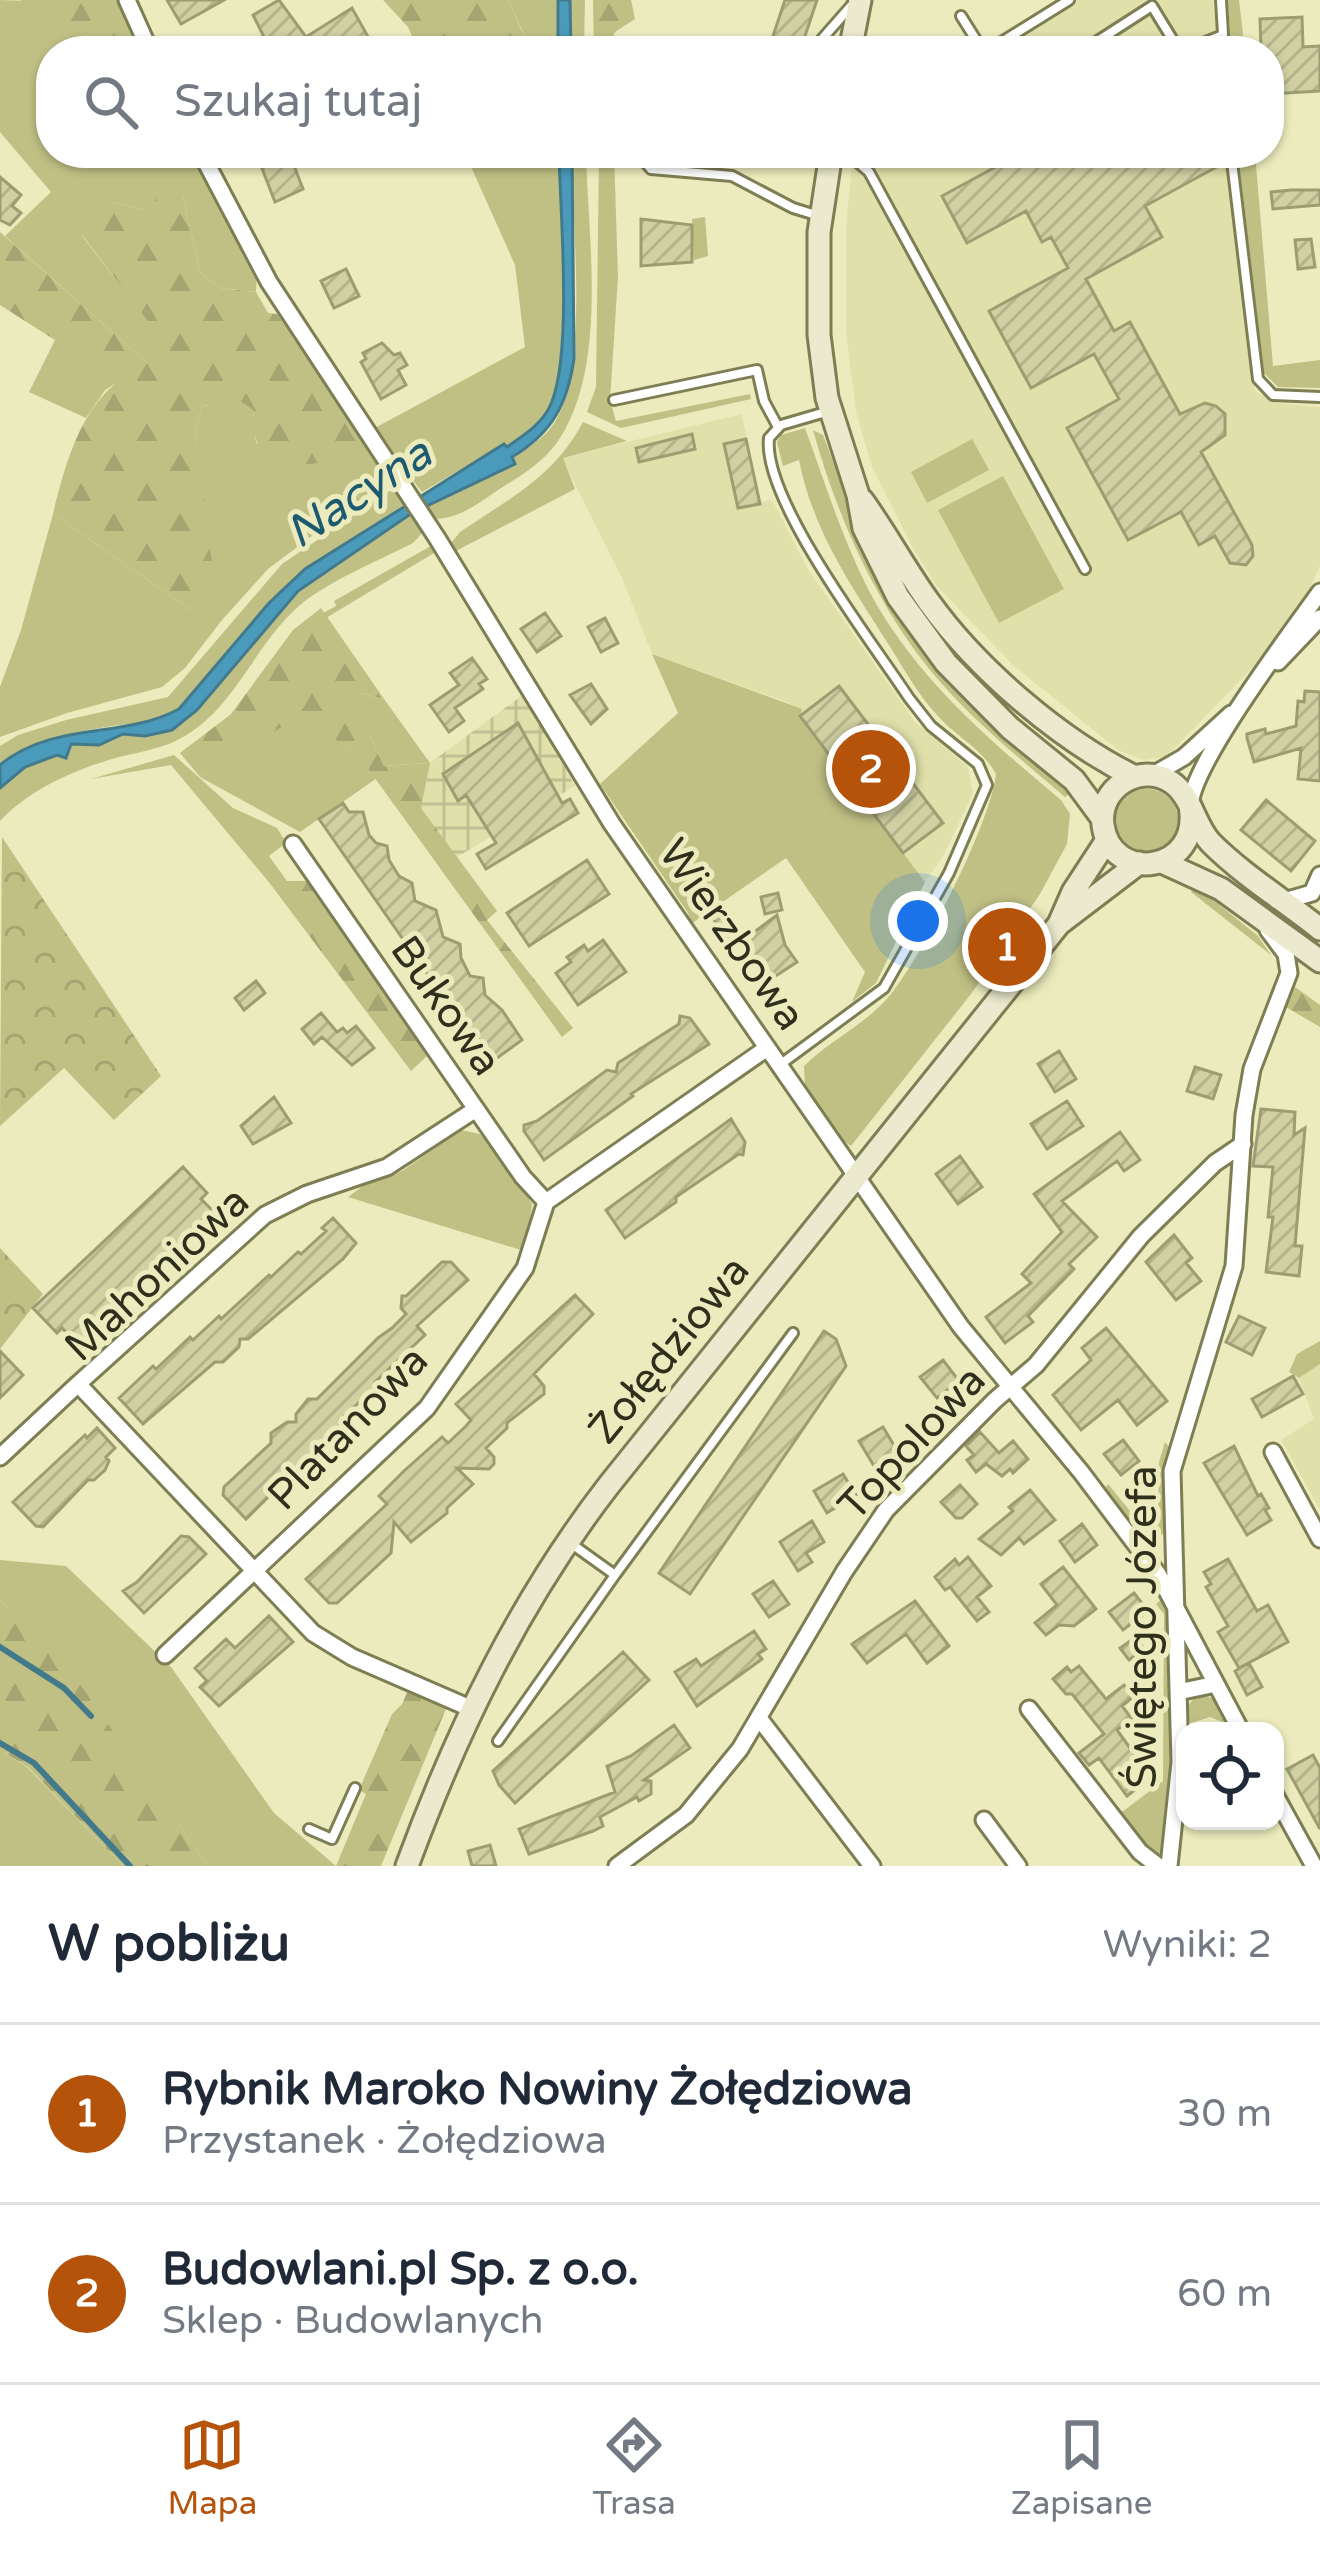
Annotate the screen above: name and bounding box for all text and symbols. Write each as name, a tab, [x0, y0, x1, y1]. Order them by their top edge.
search box	[36, 36, 1284, 168]
icon: search	[78, 69, 144, 135]
text: Szukaj tutaj	[174, 75, 423, 129]
water label: Nacyna	[276, 426, 443, 561]
pin: 2	[832, 724, 910, 814]
street label: Wierzbowa	[647, 829, 816, 1040]
your location	[888, 891, 948, 951]
pin: 1	[968, 902, 1046, 992]
street label: Bukowa	[379, 926, 512, 1086]
street label: Mahoniowa	[54, 1176, 260, 1372]
street label: Żołędziowa	[578, 1246, 760, 1454]
street label: Platanowa	[257, 1335, 439, 1521]
street label: Topolowa	[828, 1355, 996, 1531]
street label: Świętego Józefa	[1117, 1465, 1168, 1789]
map controls	[1176, 1722, 1284, 1830]
button: locate	[1176, 1722, 1284, 1830]
text: W pobliżu	[48, 1913, 290, 1975]
text: Wyniki: 2	[1103, 1921, 1272, 1968]
text: Rybnik Maroko Nowiny Żołędziowa	[162, 2063, 912, 2117]
text: 1	[75, 2090, 99, 2137]
text: 30 m	[1177, 2090, 1272, 2137]
text: Przystanek · Żołędziowa	[162, 2117, 607, 2164]
text: Budowlani.pl Sp. z o.o.	[162, 2243, 639, 2297]
text: 2	[75, 2270, 99, 2317]
text: 60 m	[1177, 2270, 1272, 2317]
text: Sklep · Budowlanych	[162, 2297, 543, 2344]
tab: Mapa	[167, 2412, 257, 2523]
tab: Trasa	[592, 2412, 676, 2523]
tab: Zapisane	[1011, 2412, 1153, 2523]

